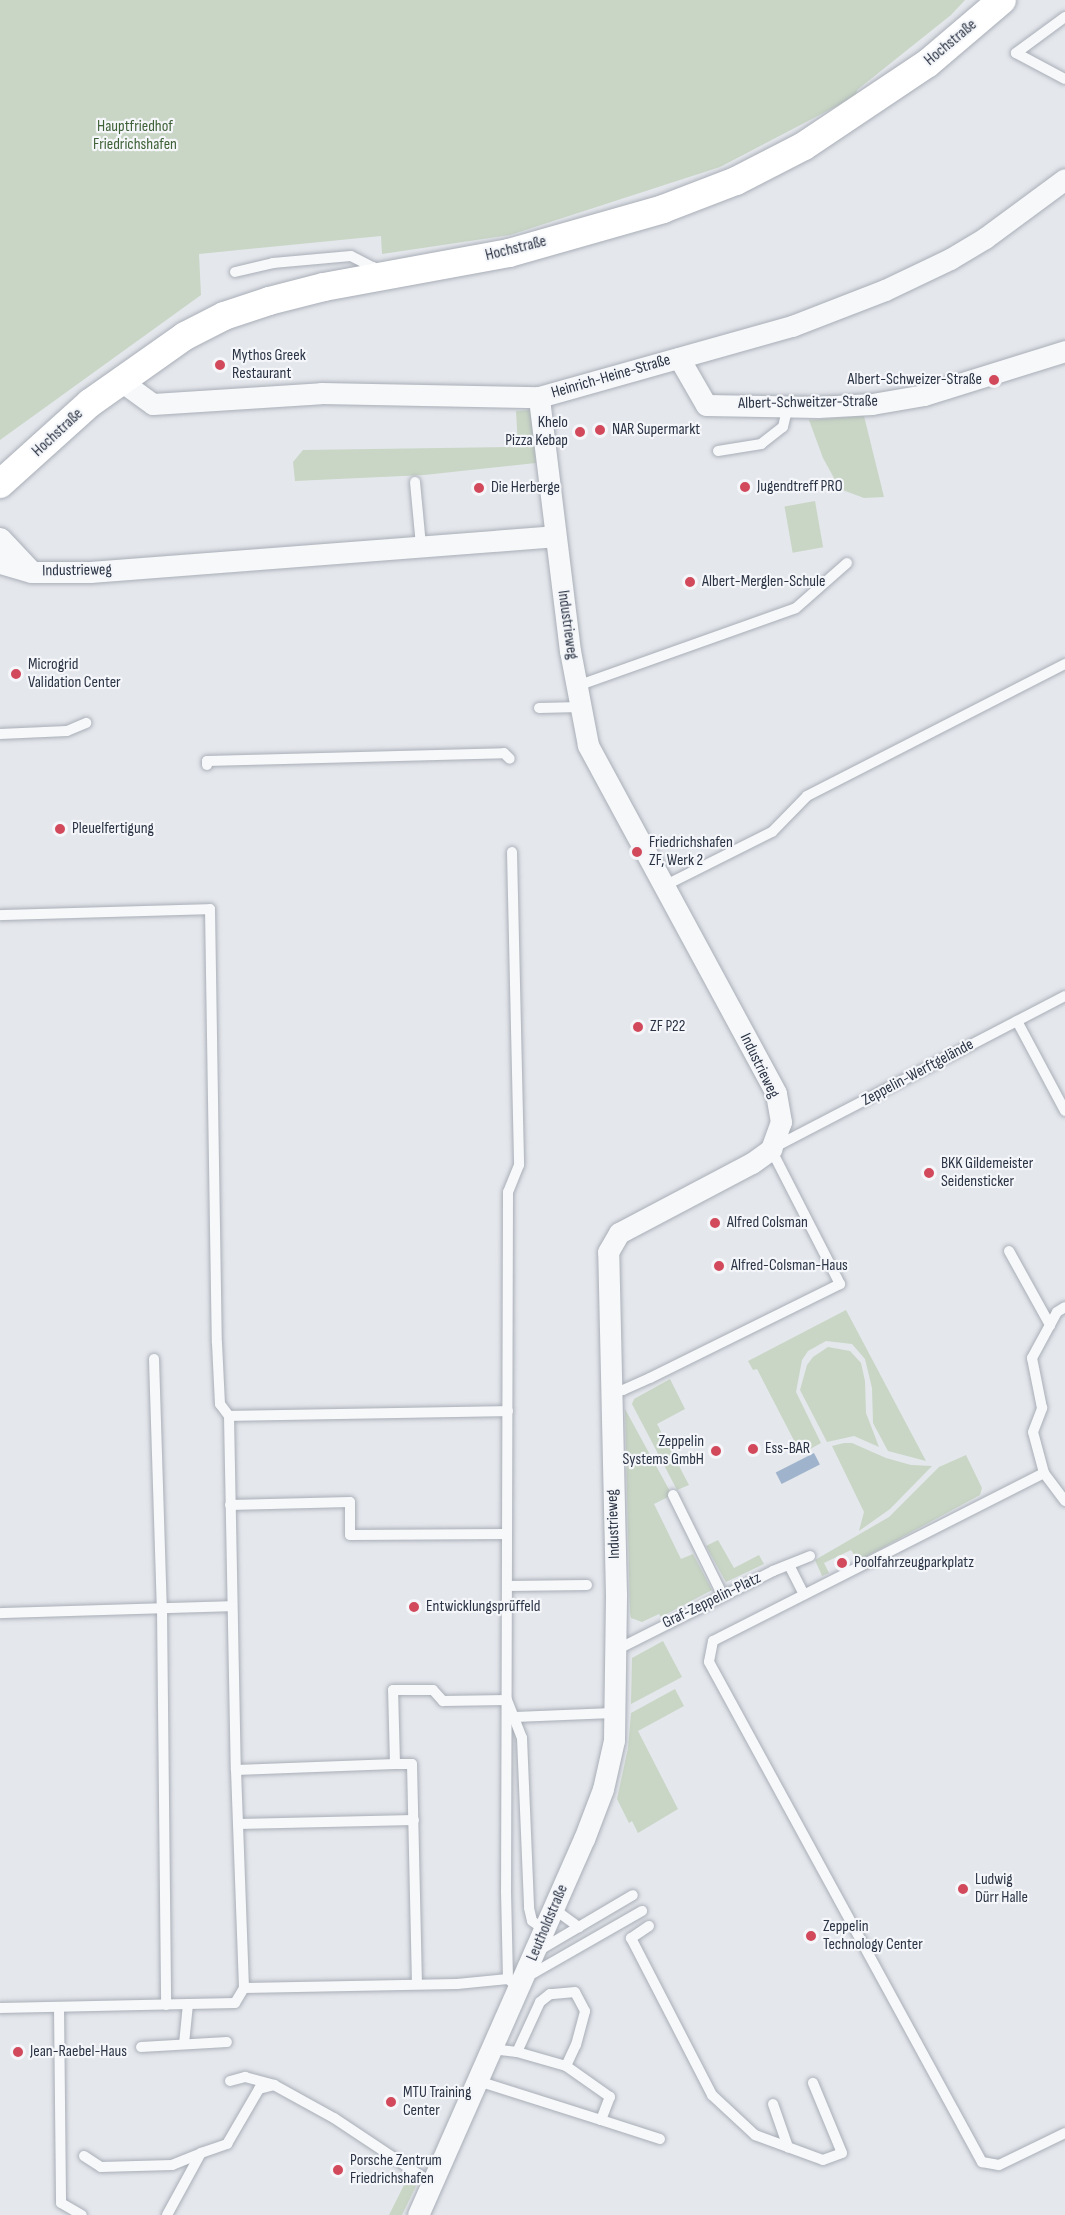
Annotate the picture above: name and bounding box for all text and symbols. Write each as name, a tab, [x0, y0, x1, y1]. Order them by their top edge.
street label: Hochstraße	[921, 16, 981, 70]
park label: Hauptfriedhof Friedrichshafen	[93, 117, 177, 155]
street label: Hochstraße	[483, 232, 549, 266]
place label: Mythos Greek Restaurant	[232, 346, 306, 384]
street label: Heinrich-Heine-Straße	[549, 351, 673, 403]
marker: Mythos Greek Restaurant	[213, 358, 227, 372]
place label: Albert-Schweizer-Straße	[847, 370, 982, 390]
marker: Albert-Schweizer-Straße	[987, 373, 1001, 387]
street label: Albert-Schweitzer-Straße	[738, 392, 878, 414]
street label: Hochstraße	[29, 405, 87, 461]
place label: Khelo Pizza Kebap	[505, 413, 568, 451]
place label: NAR Supermarkt	[612, 420, 700, 440]
marker: NAR Supermarkt	[593, 423, 607, 437]
marker: Khelo Pizza Kebap	[573, 425, 587, 439]
place label: Jugendtreff PRO	[757, 477, 843, 497]
place label: Die Herberge	[491, 478, 560, 498]
marker: Jugendtreff PRO	[738, 480, 752, 494]
marker: Die Herberge	[472, 481, 486, 495]
street label: Industrieweg	[42, 561, 112, 581]
place label: Albert-Merglen-Schule	[702, 572, 825, 592]
marker: Albert-Merglen-Schule	[683, 575, 697, 589]
street label: Industrieweg	[553, 589, 581, 661]
place label: Microgrid Validation Center	[28, 655, 121, 693]
marker: Microgrid Validation Center	[9, 667, 23, 681]
place label: Pleuelfertigung	[72, 819, 154, 839]
marker: Pleuelfertigung	[53, 822, 67, 836]
place label: Friedrichshafen ZF, Werk 2	[649, 833, 733, 871]
marker: Friedrichshafen ZF, Werk 2	[630, 845, 644, 859]
place label: ZF P22	[650, 1017, 685, 1037]
marker: ZF P22	[631, 1020, 645, 1034]
street label: Industrieweg	[735, 1030, 783, 1102]
street label: Zeppelin-Werftgelände	[859, 1035, 977, 1111]
place label: BKK Gildemeister Seidensticker	[941, 1154, 1033, 1192]
marker: BKK Gildemeister Seidensticker	[922, 1166, 936, 1180]
place label: Alfred Colsman	[727, 1213, 808, 1233]
marker: Alfred Colsman	[708, 1216, 722, 1230]
place label: Alfred-Colsman-Haus	[731, 1256, 848, 1276]
marker: Alfred-Colsman-Haus	[712, 1259, 726, 1273]
place label: Zeppelin Systems GmbH	[622, 1432, 704, 1470]
place label: Ess-BAR	[765, 1439, 810, 1459]
marker: Ess-BAR	[746, 1442, 760, 1456]
marker: Zeppelin Systems GmbH	[709, 1444, 723, 1458]
street label: Industrieweg	[603, 1489, 625, 1559]
place label: Poolfahrzeugparkplatz	[854, 1553, 974, 1573]
marker: Poolfahrzeugparkplatz	[835, 1556, 849, 1570]
street label: Graf-Zeppelin-Platz	[660, 1569, 764, 1633]
place label: Entwicklungsprüffeld	[426, 1597, 540, 1617]
marker: Entwicklungsprüffeld	[407, 1600, 421, 1614]
place label: Ludwig Dürr Halle	[975, 1870, 1028, 1908]
street label: Leutholdstraße	[523, 1882, 573, 1964]
marker: Ludwig Dürr Halle	[956, 1882, 970, 1896]
place label: Zeppelin Technology Center	[823, 1917, 923, 1955]
marker: Zeppelin Technology Center	[804, 1929, 818, 1943]
place label: Jean-Raebel-Haus	[30, 2042, 127, 2062]
marker: Jean-Raebel-Haus	[11, 2045, 25, 2059]
place label: MTU Training Center	[403, 2083, 471, 2121]
marker: MTU Training Center	[384, 2095, 398, 2109]
place label: Porsche Zentrum Friedrichshafen	[350, 2151, 442, 2189]
marker: Porsche Zentrum Friedrichshafen	[331, 2163, 345, 2177]

